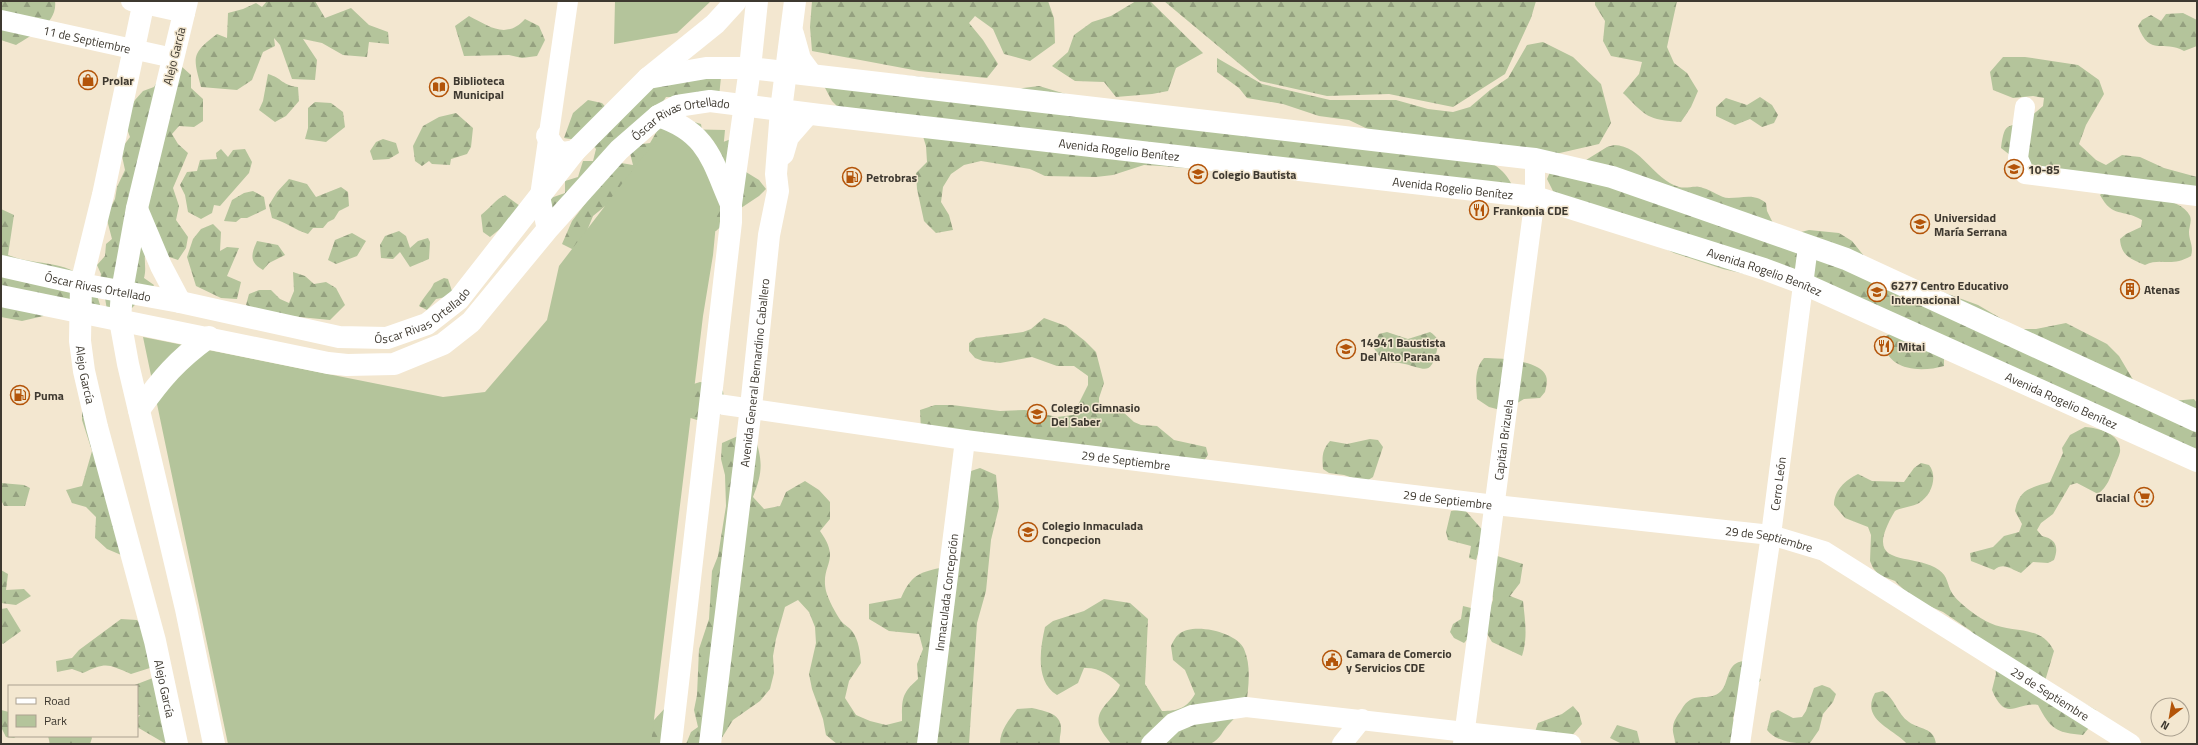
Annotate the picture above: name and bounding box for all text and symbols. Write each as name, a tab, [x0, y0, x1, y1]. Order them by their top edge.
street label: 11 de Septiembre	[41, 20, 133, 58]
street label: Alejo García	[158, 25, 190, 87]
shop icon: Prolar	[77, 69, 99, 91]
place label: Prolar	[102, 71, 134, 90]
place label: Biblioteca Municipal	[453, 71, 505, 104]
library icon: Biblioteca Municipal	[428, 76, 450, 98]
street label: Óscar Rivas Ortellado	[627, 91, 731, 145]
street label: Avenida Rogelio Benítez	[1058, 133, 1181, 166]
school or university icon: 10-85	[2003, 158, 2025, 180]
place label: 10-85	[2028, 160, 2060, 179]
school or university icon: Colegio Bautista	[1187, 163, 1209, 185]
place label: Colegio Bautista	[1212, 165, 1296, 184]
fuel station icon: Petrobras	[841, 166, 863, 188]
place label: Petrobras	[866, 168, 918, 187]
street label: Avenida Rogelio Benítez	[1392, 171, 1514, 204]
restaurant icon: Frankonia CDE	[1468, 199, 1490, 221]
place label: Frankonia CDE	[1493, 201, 1569, 220]
place label: Universidad María Serrana	[1934, 208, 2007, 241]
school or university icon: Universidad María Serrana	[1909, 213, 1931, 235]
street label: Avenida Rogelio Benítez	[1705, 242, 1826, 301]
street label: Óscar Rivas Ortellado	[43, 267, 153, 306]
place label: 6277 Centro Educativo Internacional	[1891, 276, 2009, 309]
street label: Avenida General Bernardino Caballero	[734, 277, 774, 468]
building icon: Atenas	[2119, 278, 2141, 300]
place label: Atenas	[2144, 280, 2180, 299]
school or university icon: 6277 Centro Educativo Internacional	[1866, 281, 1888, 303]
street label: Óscar Rivas Ortellado	[374, 283, 474, 348]
place label: 14941 Baustista Del Alto Parana	[1360, 333, 1446, 366]
restaurant icon: Mitai	[1873, 335, 1895, 357]
place label: Mitai	[1898, 337, 1925, 356]
school or university icon: 14941 Baustista Del Alto Parana	[1335, 338, 1357, 360]
street label: Alejo García	[71, 344, 101, 406]
street label: Avenida Rogelio Benítez	[2002, 366, 2121, 434]
fuel station icon: Puma	[9, 384, 31, 406]
place label: Puma	[34, 386, 64, 405]
place label: Colegio Gimnasio Del Saber	[1051, 398, 1140, 431]
street label: Capitán Brizuela	[1488, 398, 1518, 481]
school or university icon: Colegio Gimnasio Del Saber	[1026, 403, 1048, 425]
street label: 29 de Septiembre	[1081, 445, 1172, 475]
street label: Cerro León	[1765, 456, 1790, 512]
street label: 29 de Septiembre	[1402, 484, 1493, 514]
supermarket icon: Glacial	[2133, 486, 2155, 508]
place label: Glacial	[2095, 488, 2130, 507]
place label: Colegio Inmaculada Concpecion	[1042, 516, 1143, 549]
school or university icon: Colegio Inmaculada Concpecion	[1017, 521, 1039, 543]
street label: 29 de Septiembre	[1724, 521, 1815, 557]
street label: Inmaculada Concepción	[929, 532, 963, 652]
place label: Camara de Comercio y Servicios CDE	[1346, 644, 1452, 677]
public building icon: Camara de Comercio y Servicios CDE	[1321, 649, 1343, 671]
street label: Alejo García	[150, 658, 181, 719]
street label: 29 de Septiembre	[2007, 661, 2093, 725]
legend	[8, 685, 138, 737]
text: Road	[44, 691, 70, 710]
north arrow	[2150, 697, 2190, 737]
text: Park	[44, 711, 67, 730]
text: N	[2157, 717, 2172, 734]

